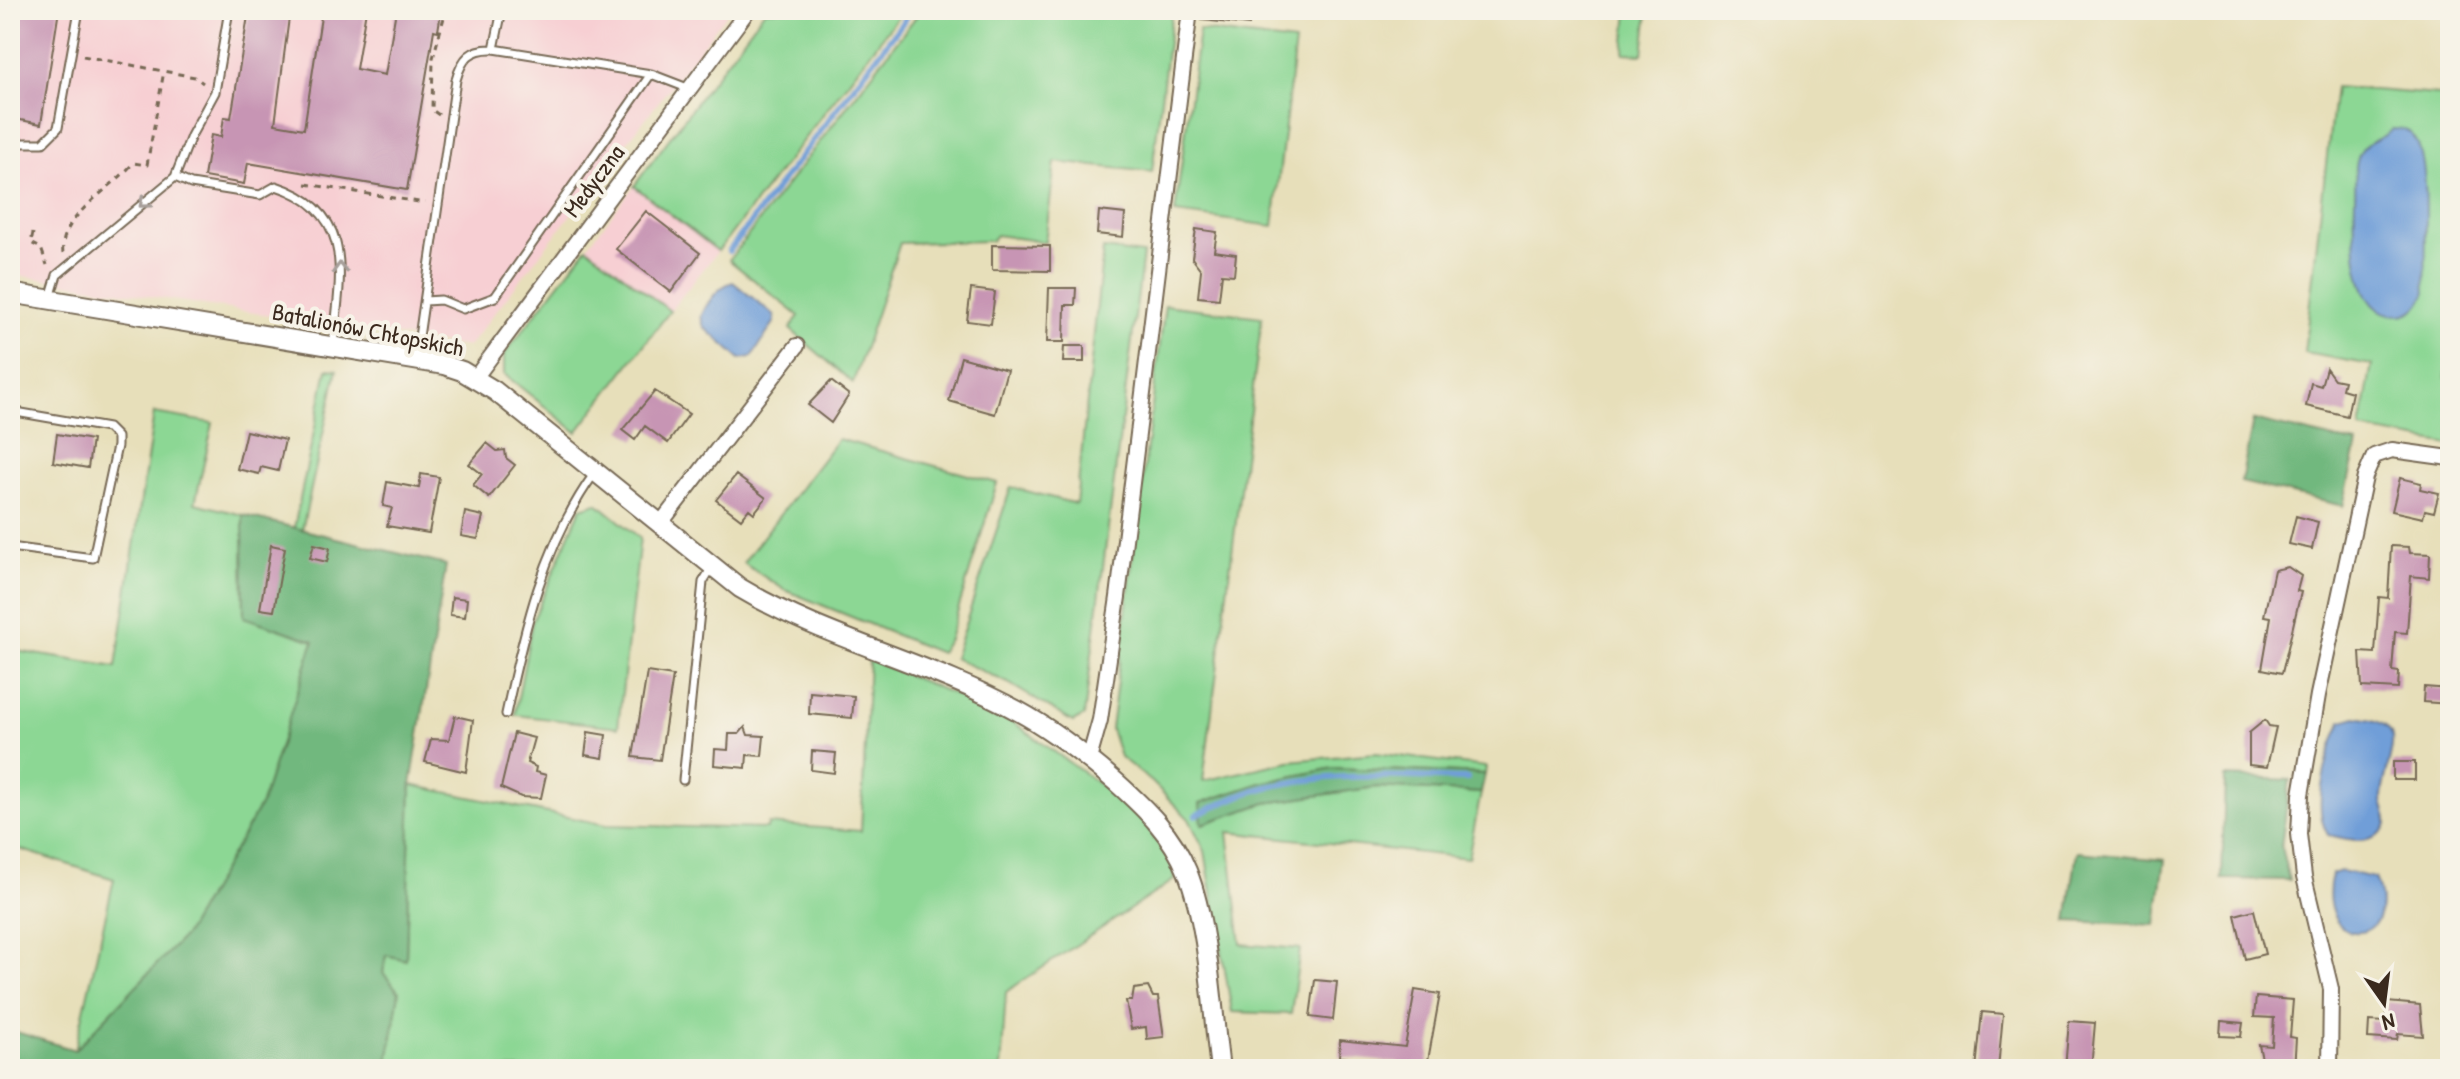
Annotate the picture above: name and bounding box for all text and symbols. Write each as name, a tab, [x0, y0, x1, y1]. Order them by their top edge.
street label: Medyczna	[555, 138, 631, 223]
one-way arrow	[138, 194, 153, 208]
one-way arrow	[331, 261, 348, 273]
street label: Batalionów Chłopskich	[270, 295, 467, 363]
north arrow	[2344, 963, 2424, 1043]
text: N	[2379, 1006, 2398, 1038]

